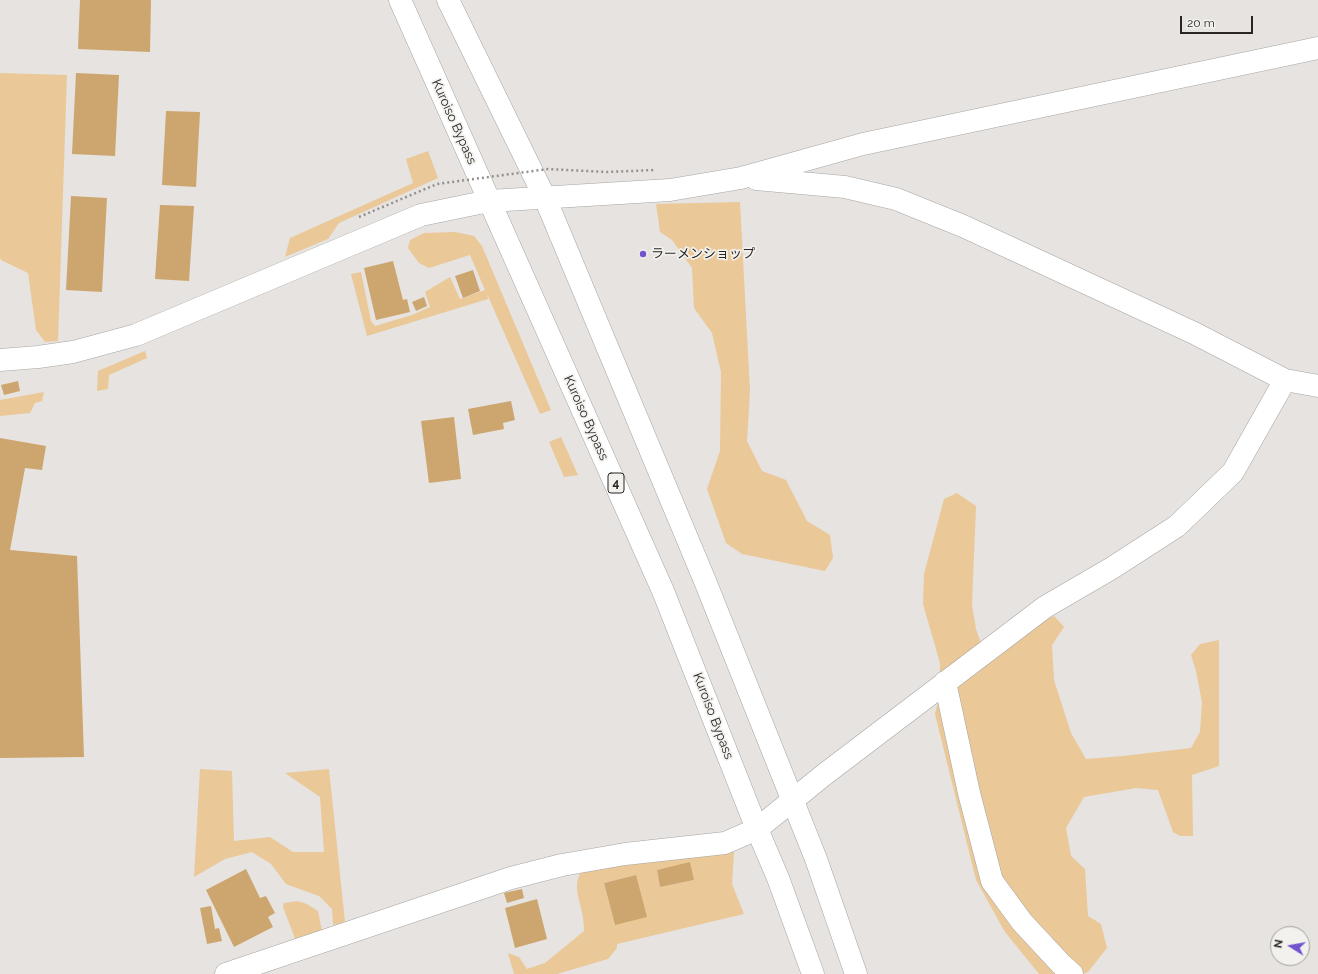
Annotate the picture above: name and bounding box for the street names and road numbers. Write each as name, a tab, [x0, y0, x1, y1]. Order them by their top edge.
street label: Kuroiso Bypass	[428, 77, 480, 167]
street label: Kuroiso Bypass	[560, 373, 612, 463]
road number: 4	[608, 473, 624, 493]
street label: Kuroiso Bypass	[689, 671, 737, 761]

